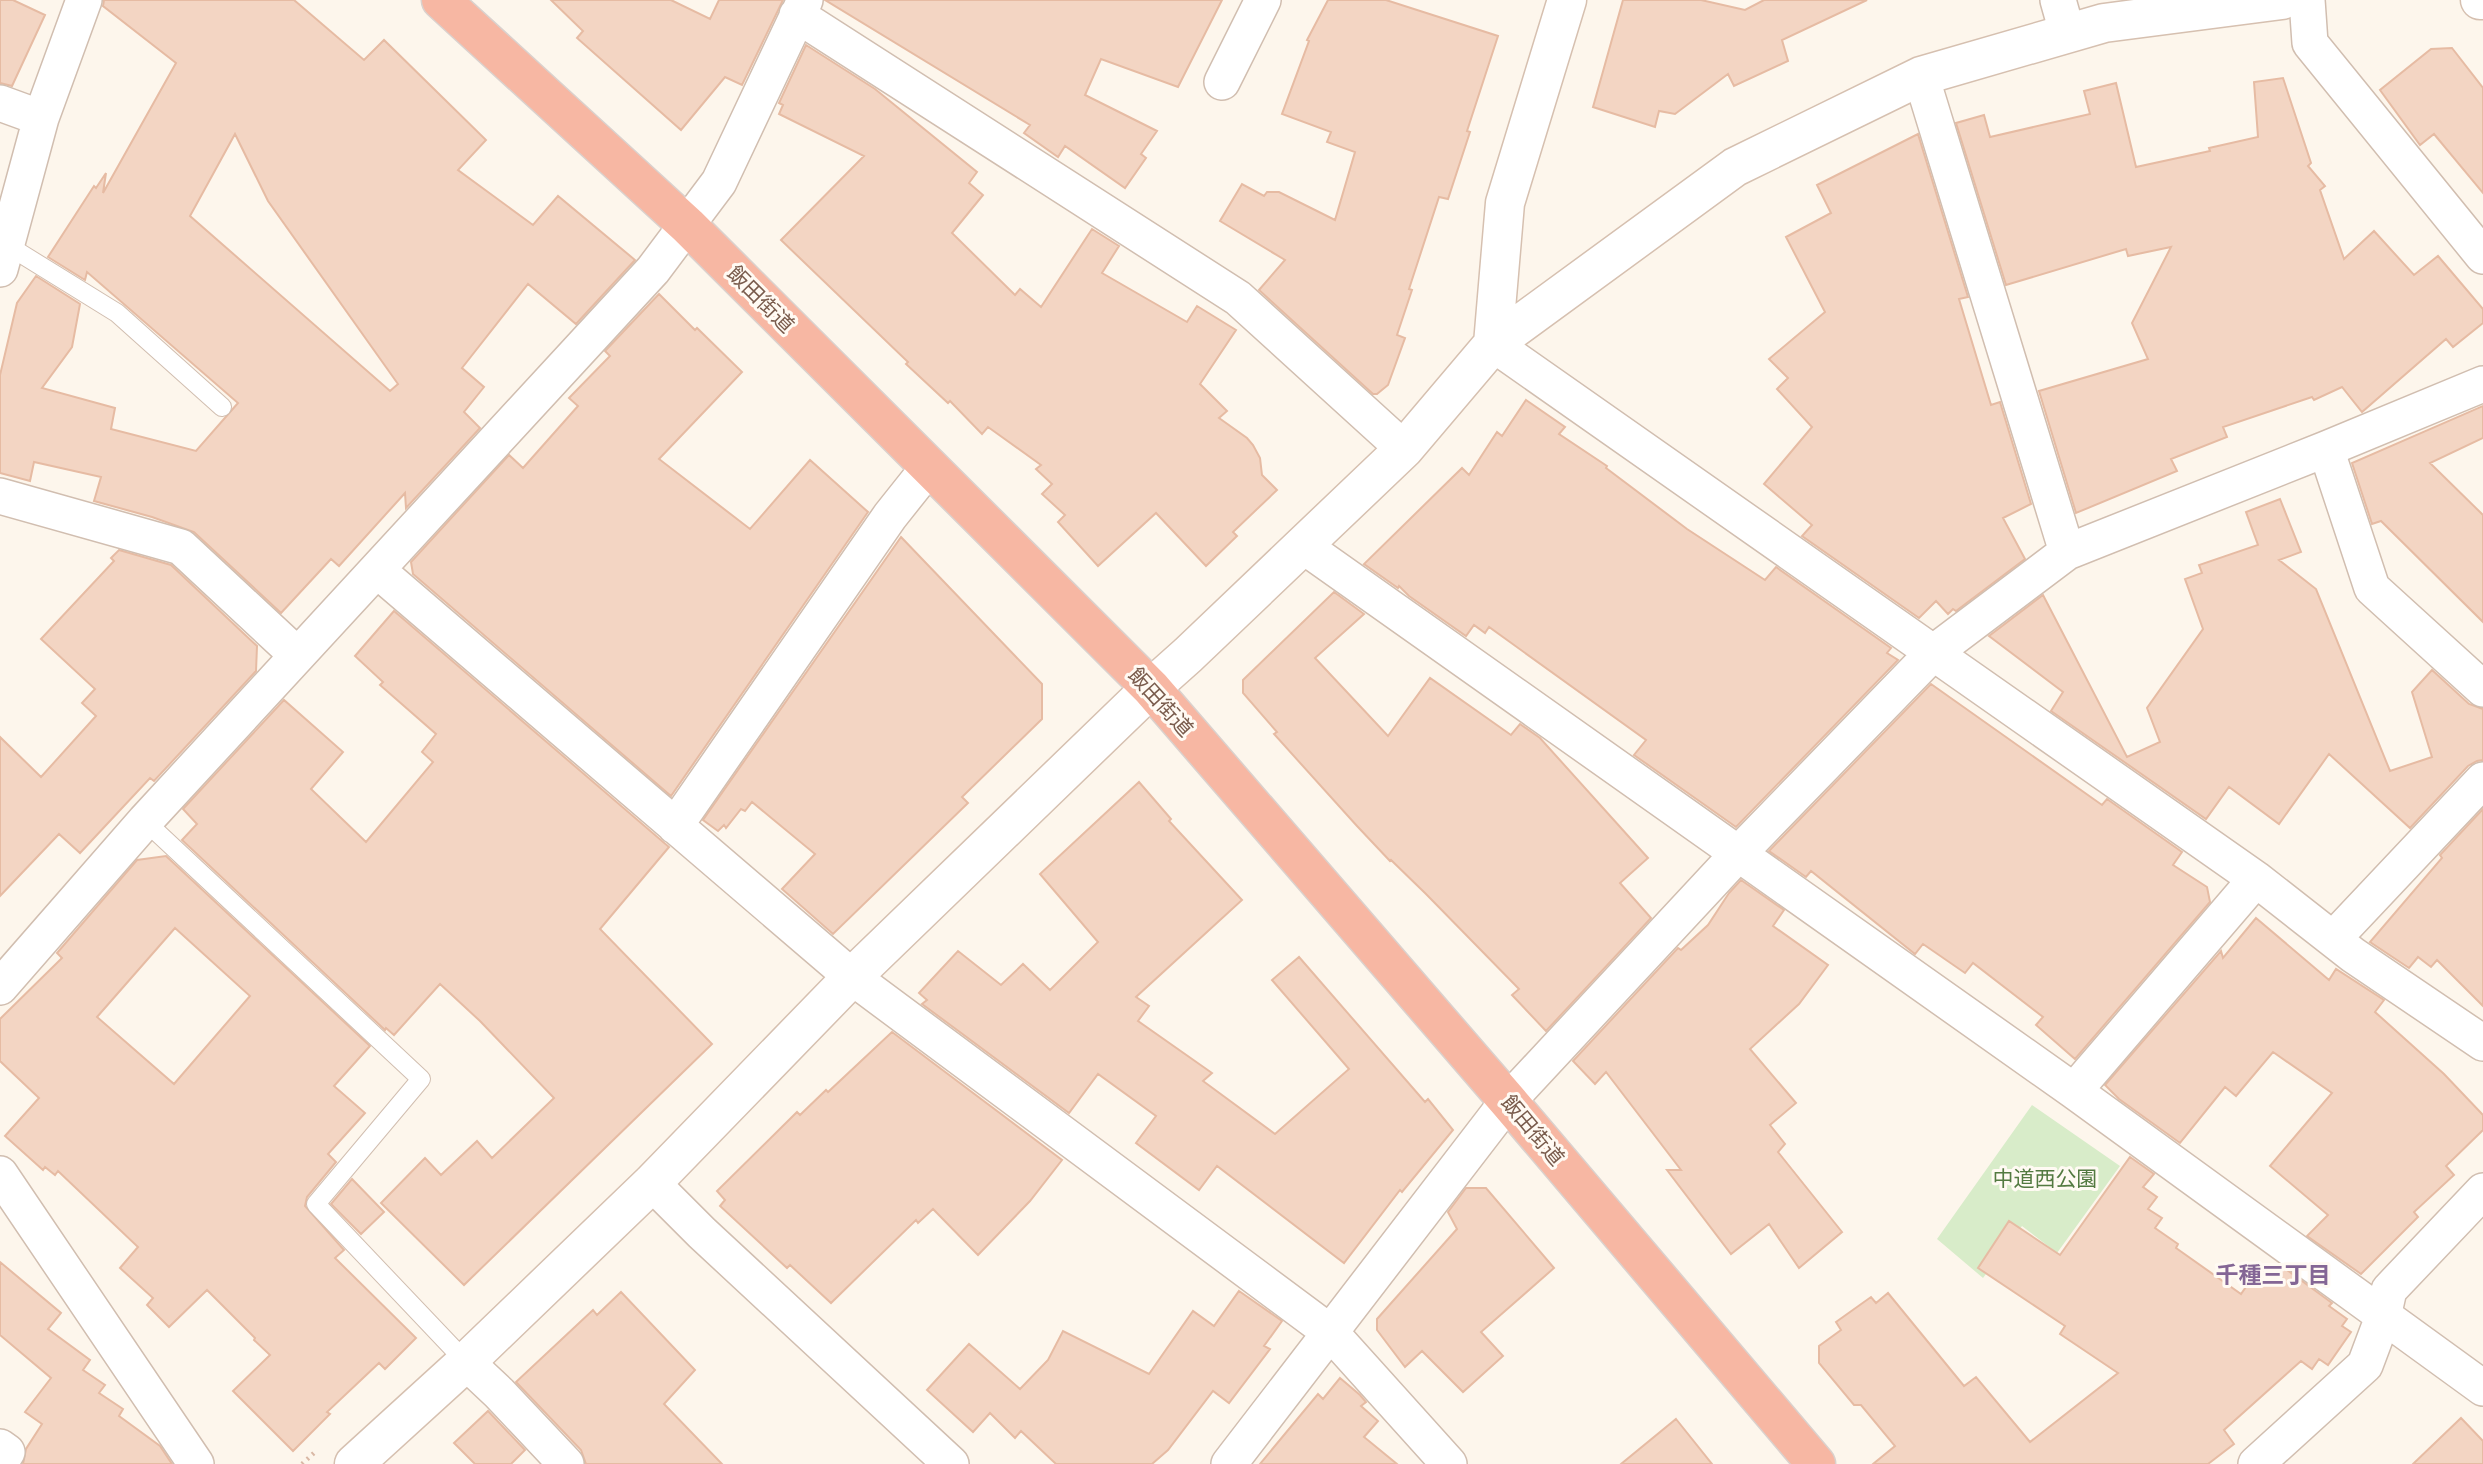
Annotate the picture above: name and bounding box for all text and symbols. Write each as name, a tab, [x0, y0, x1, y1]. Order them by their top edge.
street label: 飯田街道	[721, 259, 801, 339]
street label: 飯田街道	[1122, 661, 1200, 743]
street label: 飯田街道	[1495, 1089, 1571, 1171]
park label: 中道西公園	[1993, 1164, 2098, 1193]
district label: 千種三丁目	[2216, 1259, 2331, 1291]

